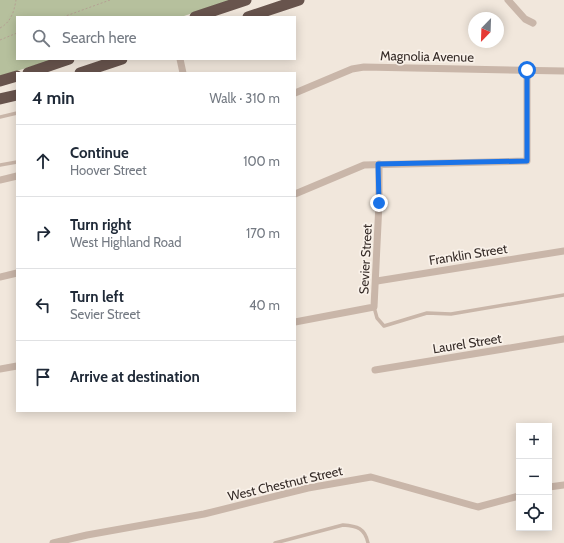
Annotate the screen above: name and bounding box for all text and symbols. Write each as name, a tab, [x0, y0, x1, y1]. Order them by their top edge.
north arrow	[468, 12, 504, 48]
search box	[16, 16, 296, 60]
icon: search	[30, 27, 52, 49]
text: Search here	[62, 29, 137, 47]
street label: Magnolia Avenue	[380, 47, 474, 65]
route start	[518, 61, 536, 79]
text: 4 min	[32, 88, 75, 108]
text: Walk · 310 m	[209, 90, 280, 106]
text: Continue	[70, 144, 129, 162]
icon: ahead	[32, 150, 54, 172]
text: 100 m	[243, 153, 280, 169]
text: Hoover Street	[70, 162, 147, 178]
route end	[370, 194, 388, 212]
text: Turn right	[70, 216, 131, 234]
icon: right	[32, 222, 54, 244]
street label: Sevier Street	[355, 223, 375, 295]
text: 170 m	[246, 225, 280, 241]
text: West Highland Road	[70, 234, 181, 250]
street label: Franklin Street	[428, 240, 509, 268]
text: Turn left	[70, 288, 124, 306]
icon: left	[32, 294, 54, 316]
text: 40 m	[249, 297, 280, 313]
text: Sevier Street	[70, 306, 140, 322]
street label: Laurel Street	[431, 330, 503, 356]
icon: arrive	[32, 366, 54, 388]
text: Arrive at destination	[70, 368, 200, 386]
map controls	[516, 423, 552, 531]
button: +	[516, 423, 552, 459]
button: −	[516, 459, 552, 495]
street label: West Chestnut Street	[226, 462, 345, 504]
button: locate	[516, 495, 552, 531]

